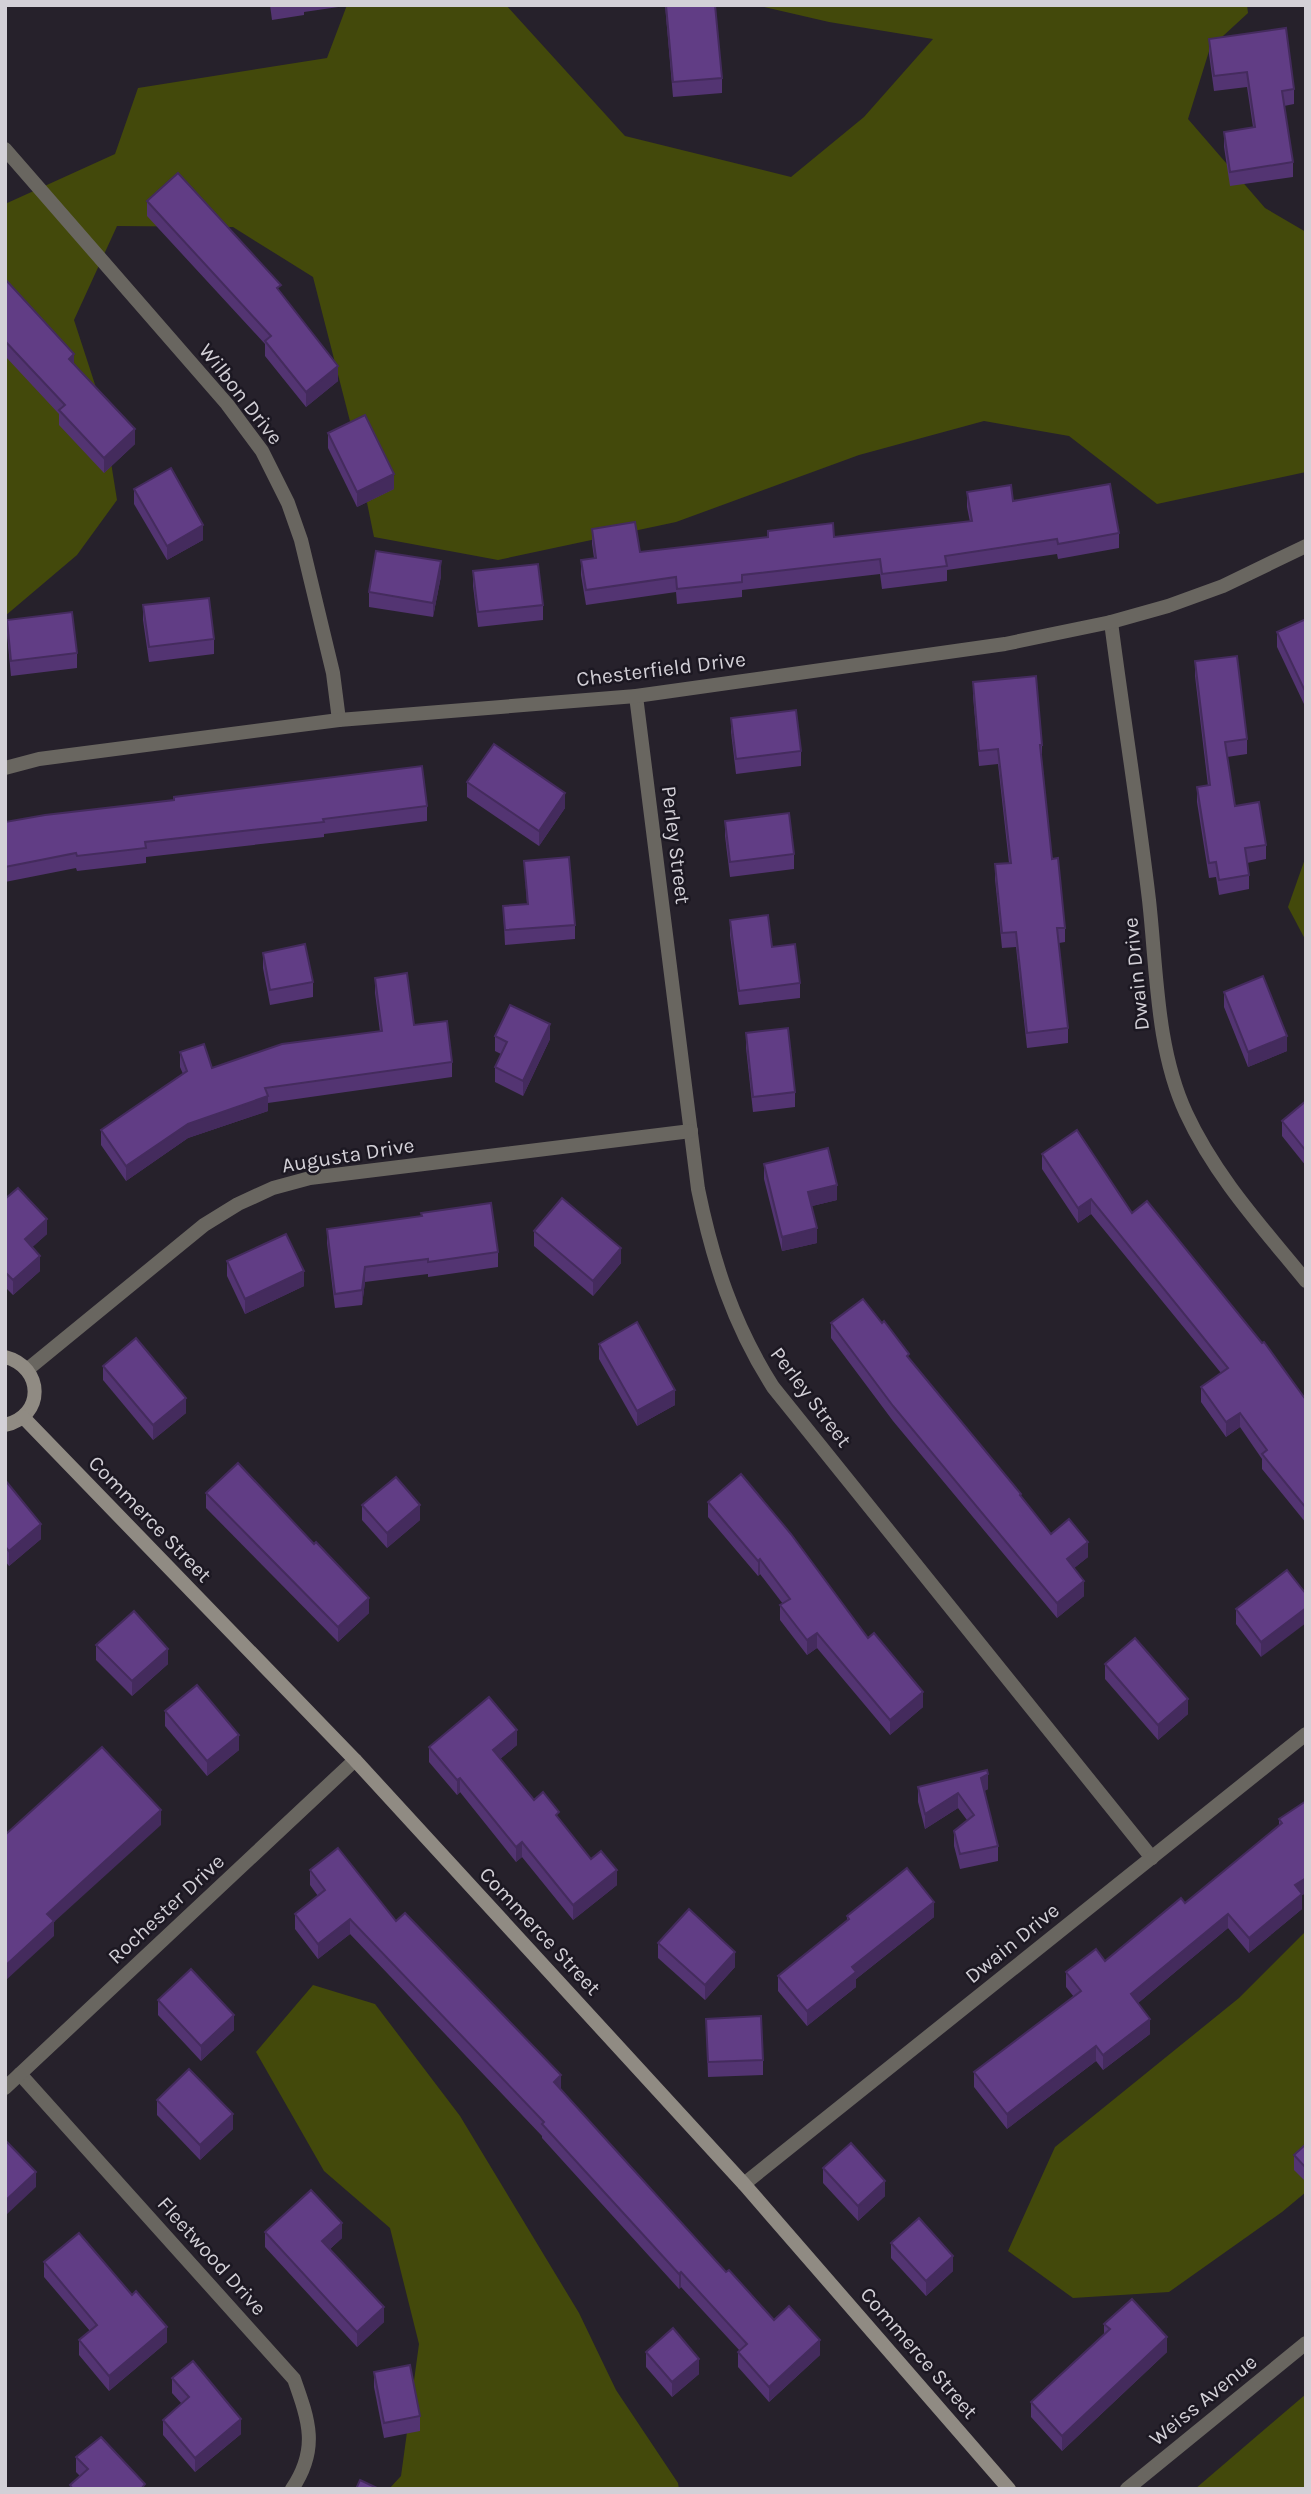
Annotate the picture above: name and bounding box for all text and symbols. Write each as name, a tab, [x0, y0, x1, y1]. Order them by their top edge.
street label: Wilbon Drive	[194, 339, 288, 449]
street label: Chesterfield Drive	[575, 647, 747, 691]
street label: Perley Street	[657, 784, 695, 906]
street label: Dwain Drive	[1118, 916, 1154, 1032]
street label: Augusta Drive	[280, 1133, 416, 1177]
street label: Perley Street	[766, 1342, 856, 1452]
street label: Commerce Street	[84, 1451, 216, 1587]
street label: Rochester Drive	[103, 1849, 229, 1969]
street label: Commerce Street	[475, 1862, 606, 2000]
street label: Dwain Drive	[960, 1898, 1064, 1988]
street label: Fleetwood Drive	[153, 2192, 271, 2320]
street label: Commerce Street	[855, 2282, 983, 2424]
street label: Weiss Avenue	[1144, 2349, 1262, 2451]

